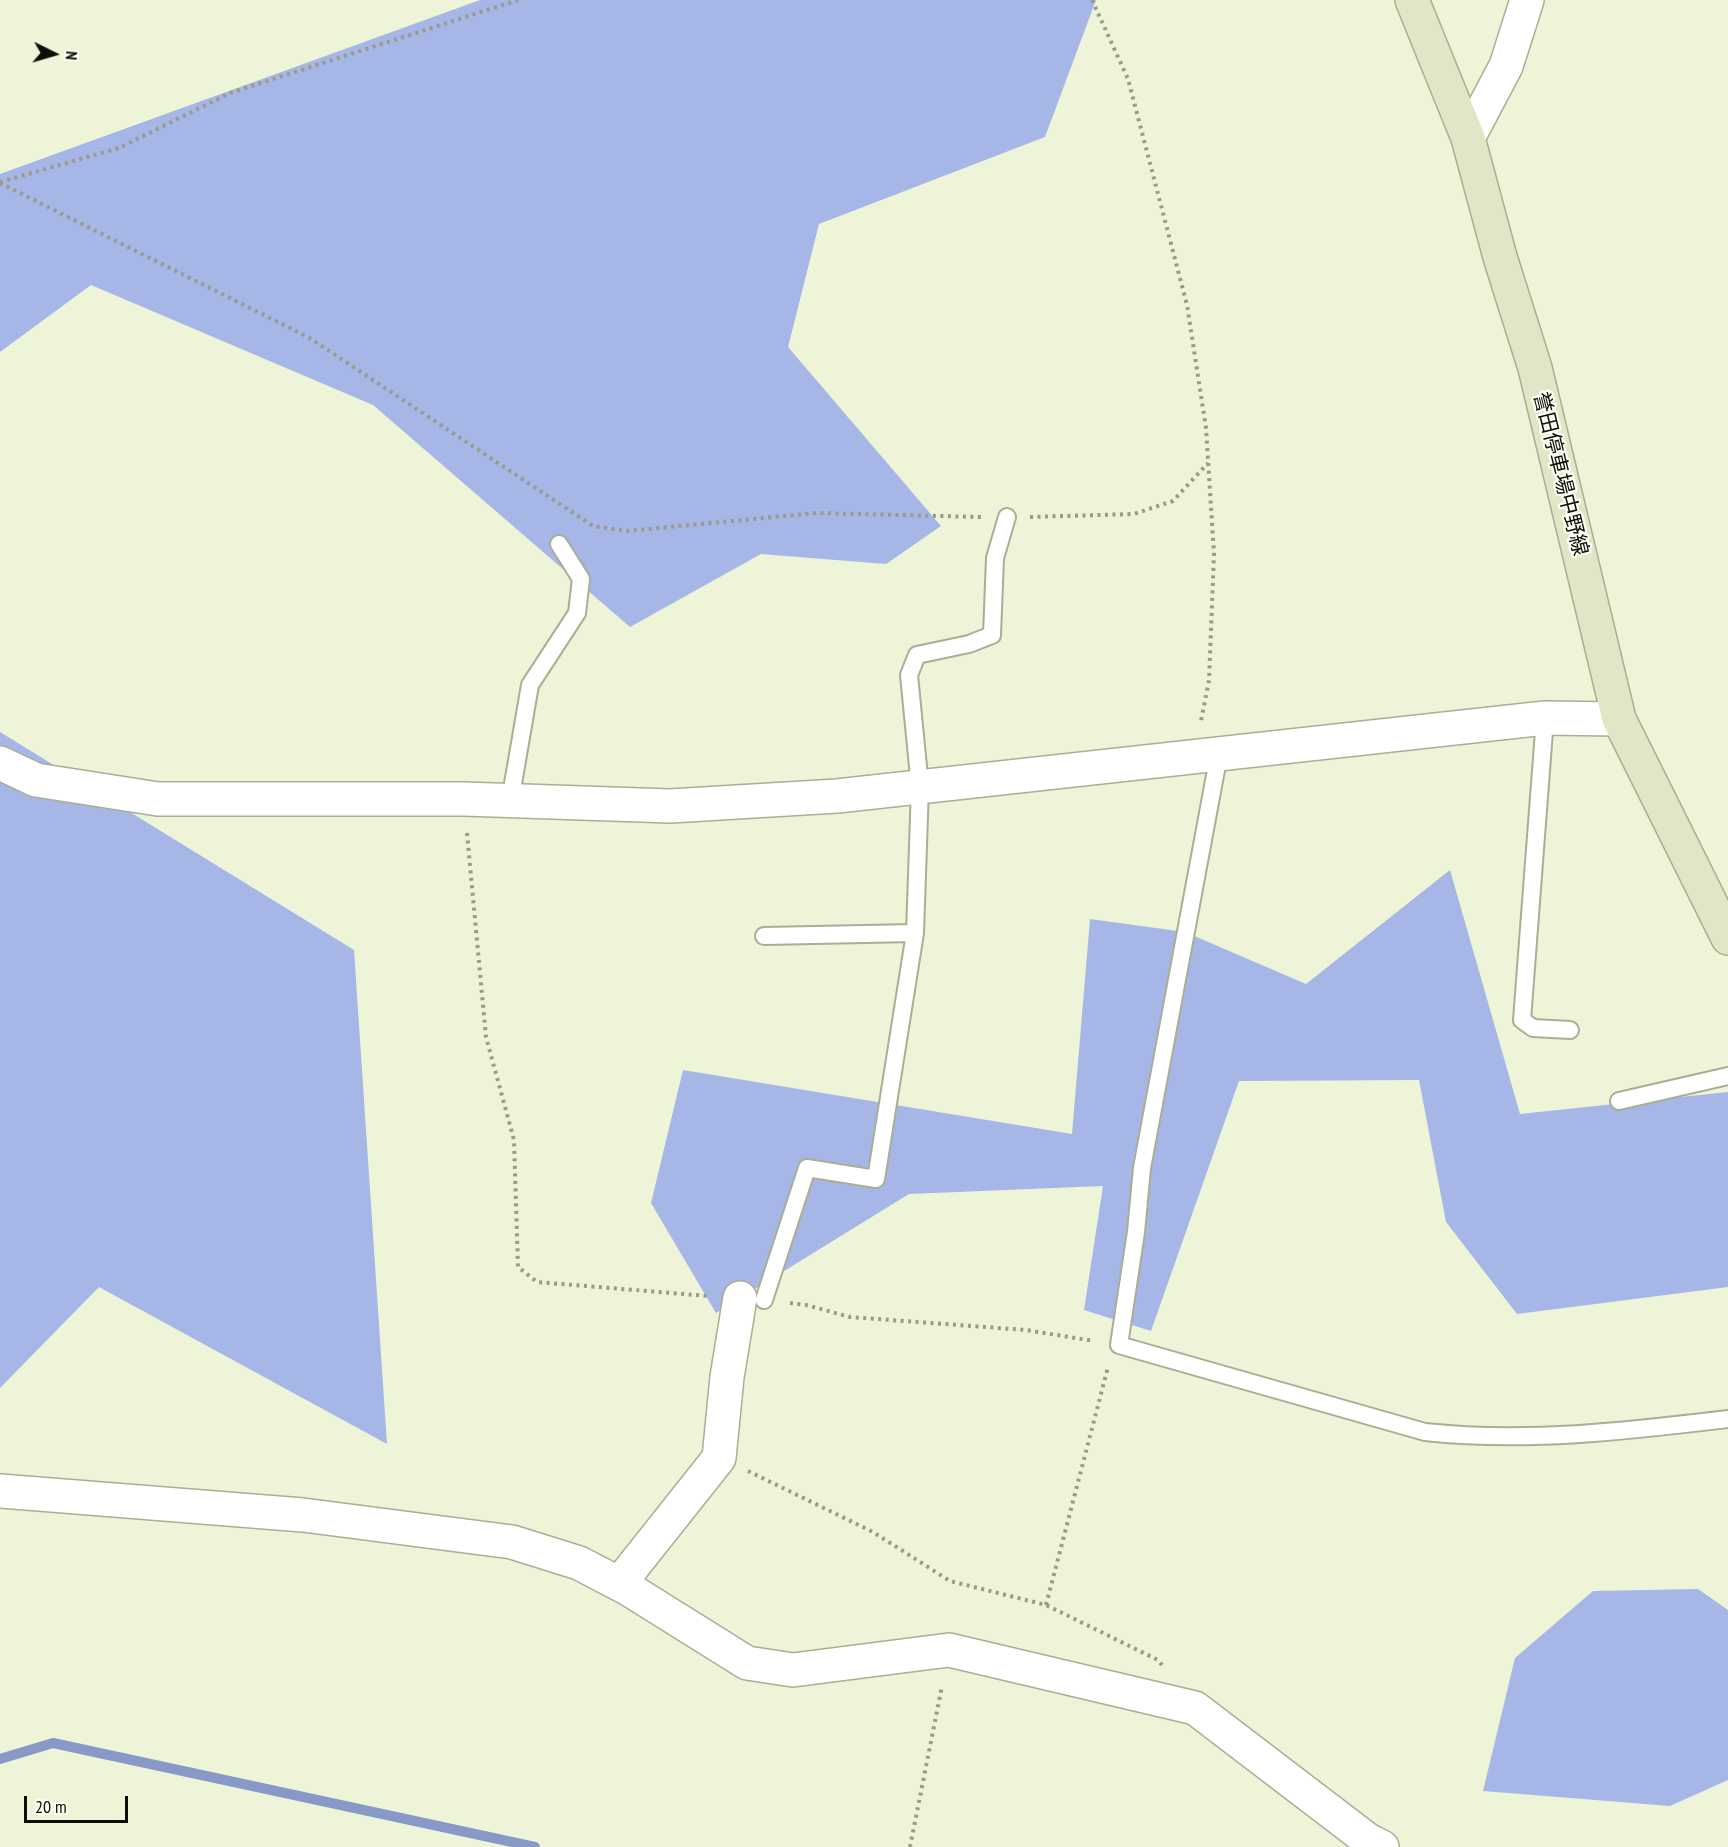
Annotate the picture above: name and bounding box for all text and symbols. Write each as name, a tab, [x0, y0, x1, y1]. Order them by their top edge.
north arrow	[24, 24, 84, 84]
text: N	[62, 50, 82, 61]
street label: 誉田停車場中野線	[1527, 389, 1593, 559]
scale bar	[27, 1784, 130, 1822]
text: 20 m	[35, 1795, 67, 1818]

